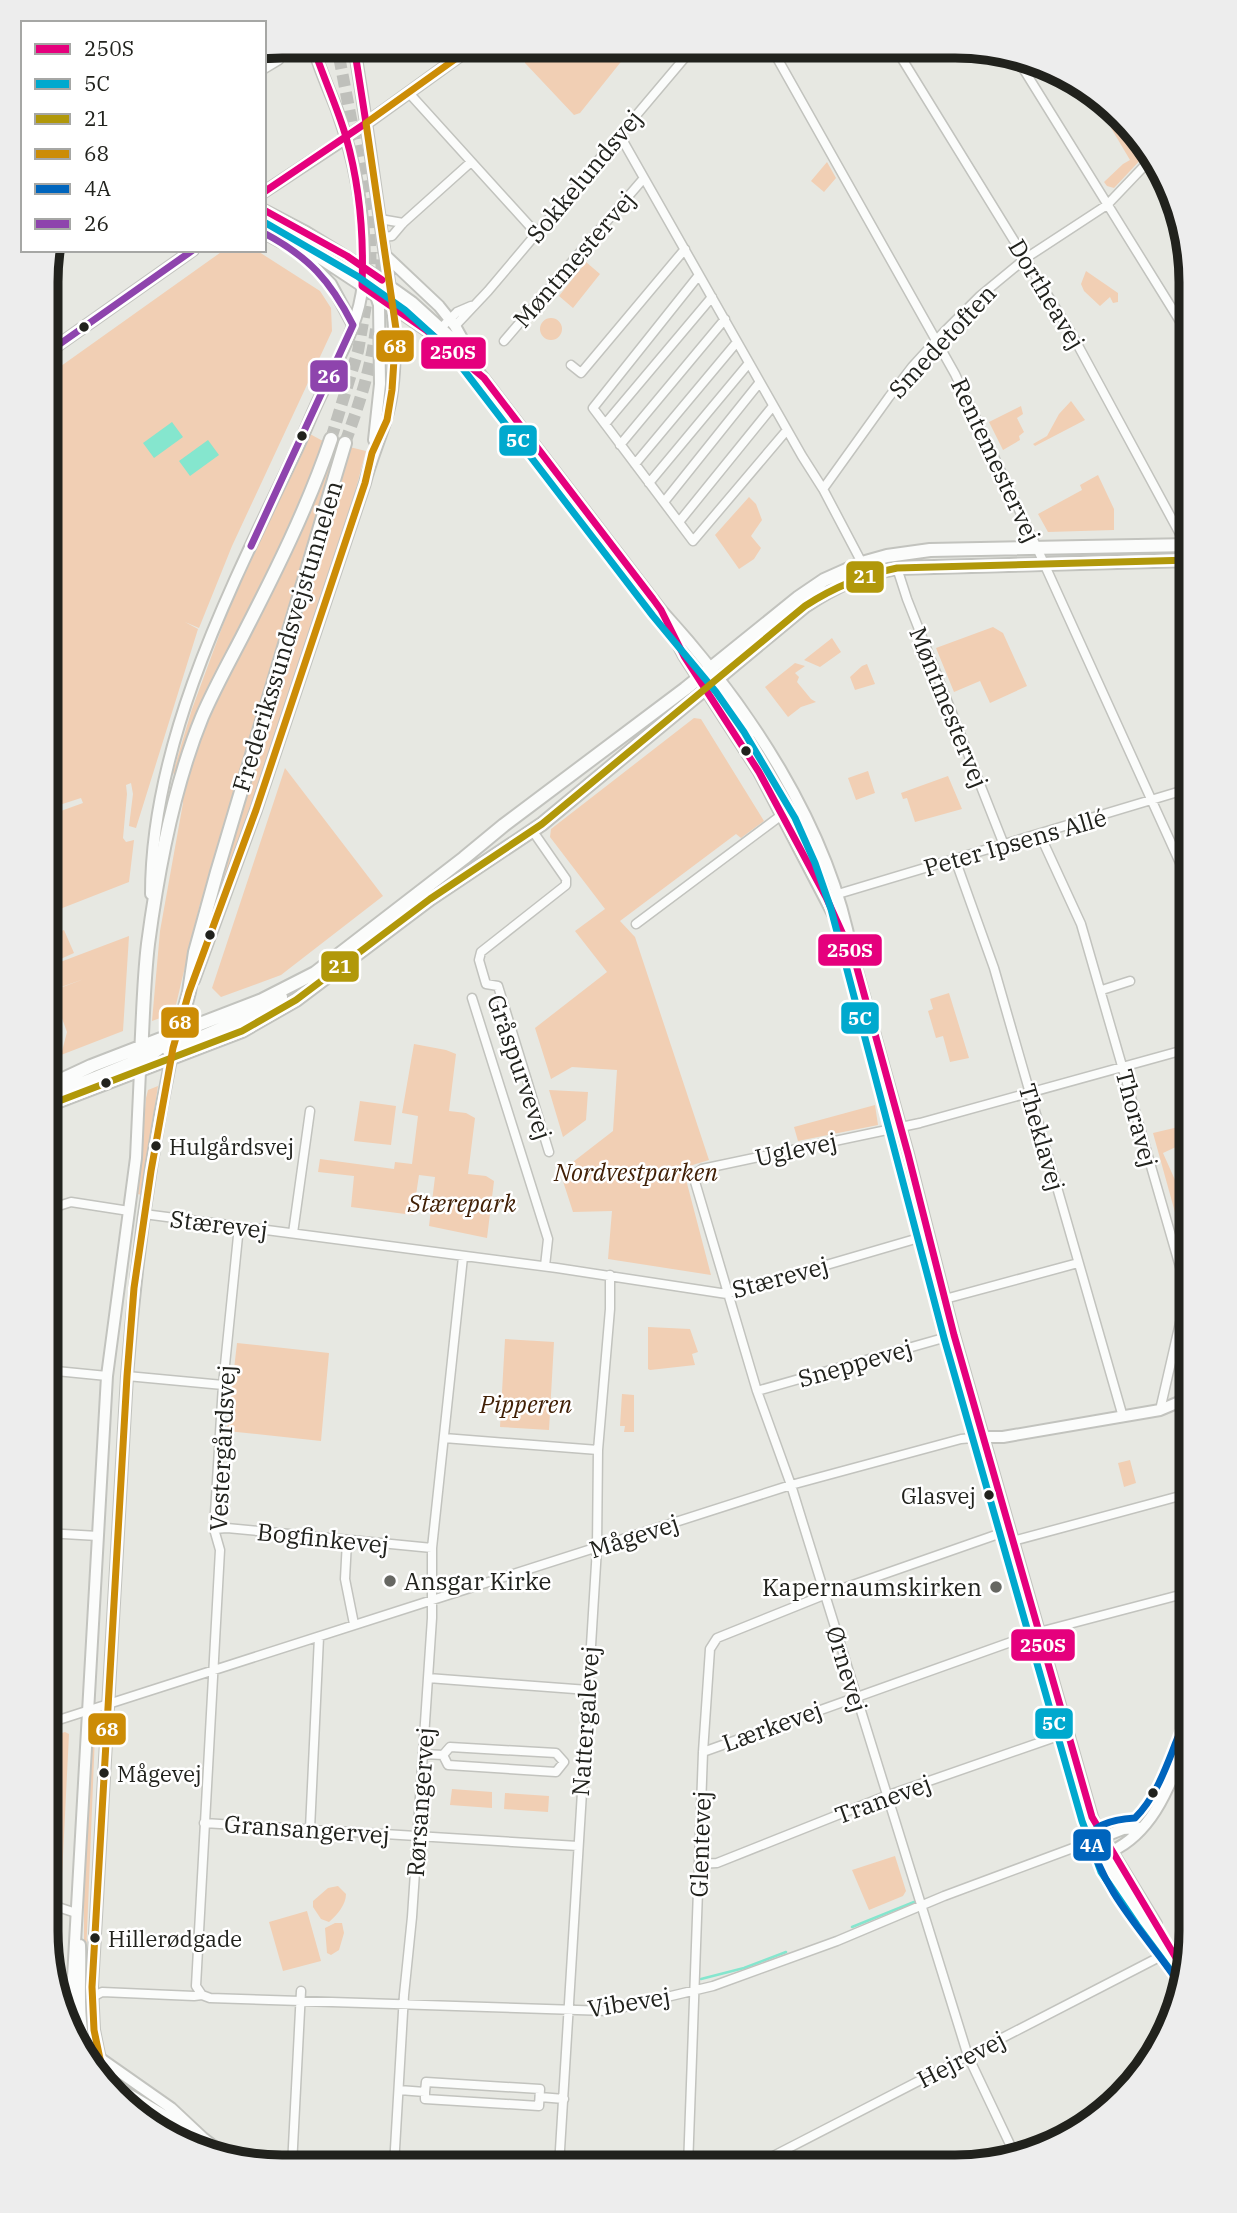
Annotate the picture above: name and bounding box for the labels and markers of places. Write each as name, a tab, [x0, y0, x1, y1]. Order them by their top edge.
unlabelled marker	[77, 320, 91, 334]
unlabelled marker	[295, 429, 309, 443]
unlabelled marker	[739, 744, 753, 758]
unlabelled marker	[203, 928, 217, 942]
unlabelled marker	[99, 1076, 113, 1090]
place label: Hulgårdsvej	[169, 1132, 294, 1161]
marker: Hulgårdsvej	[149, 1139, 163, 1153]
place label: Glasvej	[901, 1481, 976, 1510]
marker: Glasvej	[982, 1488, 996, 1502]
place label: Ansgar Kirke	[404, 1565, 551, 1597]
place label: Kapernaumskirken	[762, 1571, 982, 1603]
marker: Ansgar Kirke	[382, 1573, 398, 1589]
marker: Kapernaumskirken	[988, 1579, 1004, 1595]
place label: Mågevej	[117, 1759, 202, 1788]
marker: Mågevej	[97, 1766, 111, 1780]
unlabelled marker	[1146, 1786, 1160, 1800]
place label: Hillerødgade	[108, 1924, 242, 1953]
marker: Hillerødgade	[88, 1931, 102, 1945]

